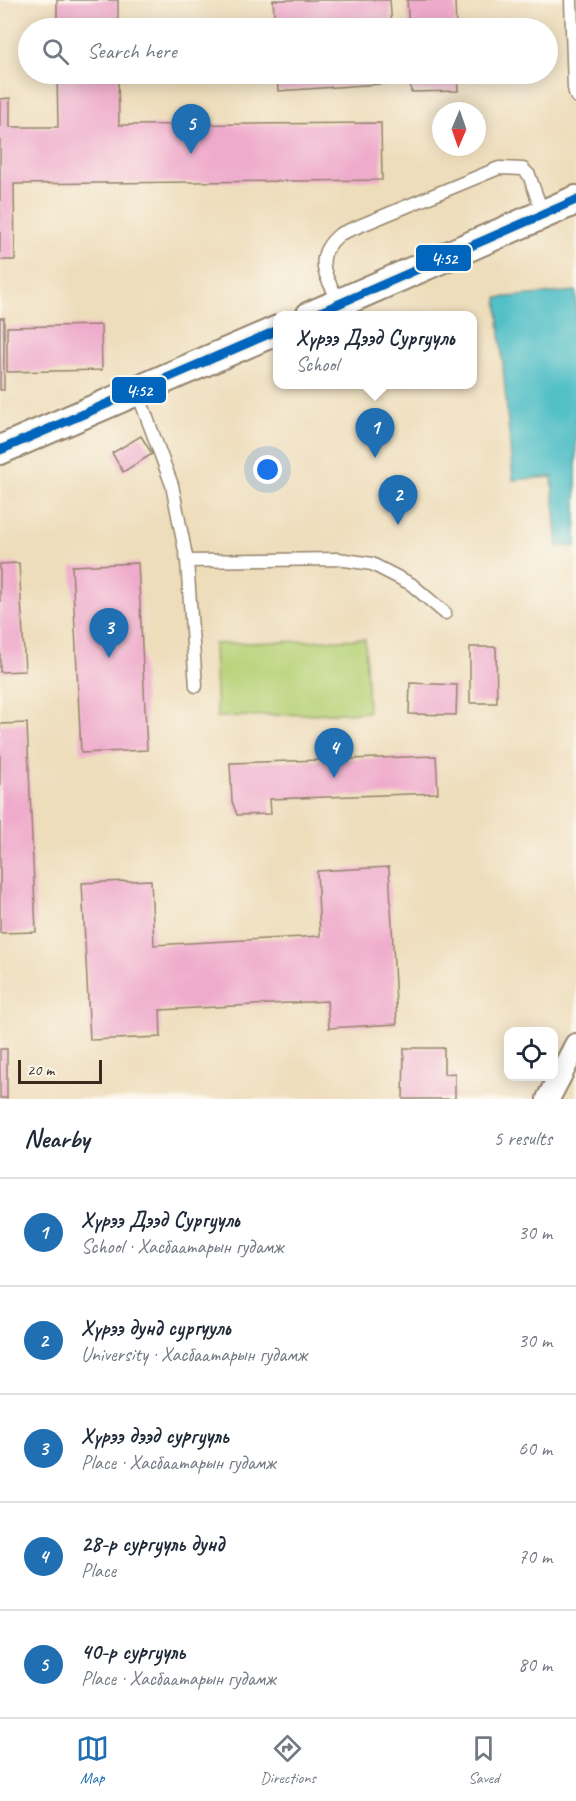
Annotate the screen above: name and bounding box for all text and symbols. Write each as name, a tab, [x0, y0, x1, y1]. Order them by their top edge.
search box	[18, 18, 558, 84]
icon: search	[39, 35, 72, 68]
text: Search here	[87, 37, 177, 65]
north arrow	[432, 102, 486, 156]
pin: 5	[172, 104, 210, 154]
line badge: Ч:52	[415, 244, 472, 272]
text: Ч:52	[431, 249, 459, 269]
popup	[273, 311, 477, 389]
text: Хүрээ Дээд Сургууль	[296, 324, 454, 352]
text: School	[296, 352, 339, 377]
line badge: Ч:52	[111, 376, 167, 404]
text: Ч:52	[126, 381, 154, 401]
pin: 1	[356, 408, 394, 458]
your location	[253, 455, 282, 484]
pin: 2	[378, 476, 418, 525]
pin: 3	[90, 608, 128, 658]
pin: 4	[314, 728, 354, 778]
map controls	[504, 1027, 558, 1081]
button: locate	[504, 1027, 558, 1081]
scale bar	[18, 1057, 102, 1084]
text: 20 m	[27, 1060, 54, 1080]
text: Nearby	[24, 1122, 89, 1155]
text: 5 results	[493, 1126, 552, 1151]
text: Хүрээ Дээд Сургууль	[81, 1206, 239, 1234]
text: 1	[39, 1220, 48, 1245]
text: 30 m	[518, 1220, 552, 1245]
text: School · Хасбаатарын гудамж	[81, 1234, 283, 1259]
text: Хүрээ дунд сургууль	[81, 1314, 230, 1342]
text: 2	[39, 1328, 48, 1353]
text: 30 m	[518, 1328, 552, 1353]
text: University · Хасбаатарын гудамж	[81, 1342, 307, 1367]
text: Хүрээ дээд сургууль	[81, 1422, 229, 1450]
text: 3	[39, 1436, 48, 1461]
text: 60 m	[518, 1436, 552, 1461]
text: Place · Хасбаатарын гудамж	[81, 1450, 275, 1475]
text: 28-р сургууль дунд	[81, 1530, 224, 1558]
text: 4	[39, 1544, 48, 1569]
text: 70 m	[518, 1544, 552, 1569]
text: Place	[81, 1558, 116, 1583]
text: 40-р сургууль	[81, 1638, 185, 1666]
text: 5	[39, 1652, 48, 1677]
text: 80 m	[518, 1652, 552, 1677]
text: Place · Хасбаатарын гудамж	[81, 1666, 275, 1691]
tab: Map	[76, 1732, 109, 1788]
tab: Directions	[260, 1732, 316, 1788]
tab: Saved	[467, 1732, 500, 1788]

